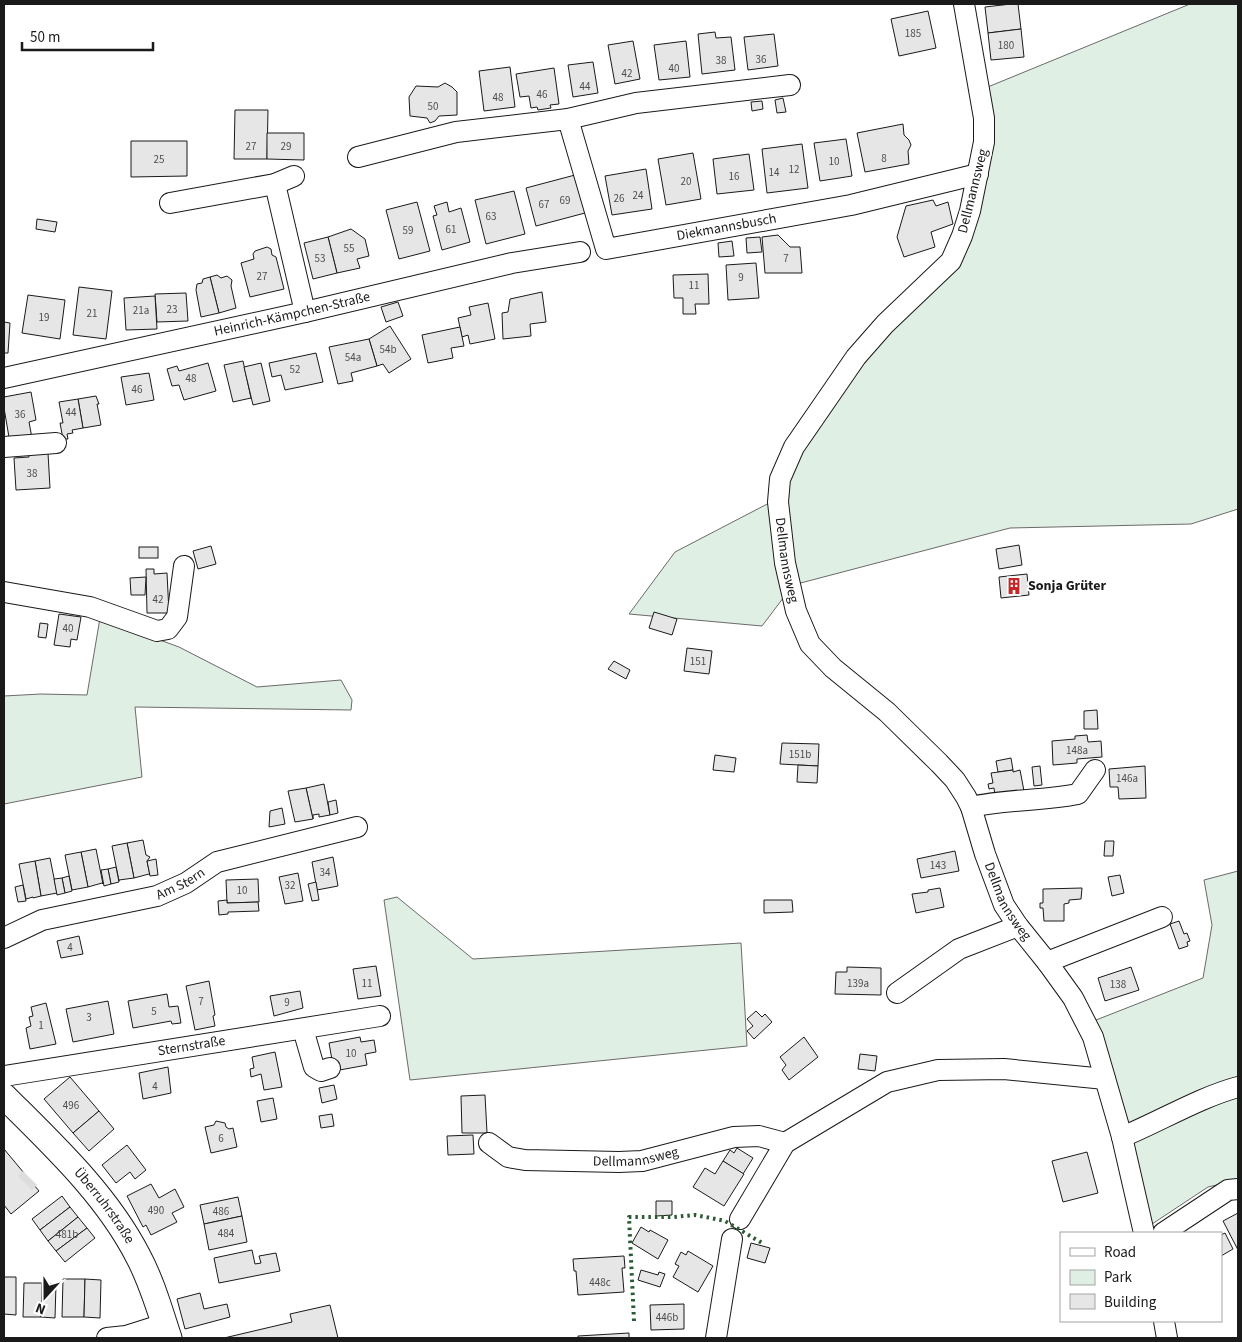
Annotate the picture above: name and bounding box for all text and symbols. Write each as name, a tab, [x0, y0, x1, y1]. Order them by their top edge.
scale bar	[22, 20, 154, 52]
house number: 185	[905, 26, 921, 41]
text: 50 m	[30, 27, 60, 48]
house number: 180	[998, 38, 1014, 53]
house number: 36	[756, 52, 767, 67]
house number: 38	[716, 53, 727, 68]
house number: 40	[669, 61, 679, 76]
house number: 42	[622, 66, 632, 81]
house number: 44	[580, 79, 591, 94]
house number: 46	[537, 87, 548, 102]
house number: 48	[493, 90, 504, 105]
house number: 50	[428, 99, 438, 114]
house number: 27	[246, 139, 256, 154]
house number: 29	[281, 139, 291, 154]
street label: Dellmannsweg	[953, 147, 993, 235]
house number: 8	[881, 151, 887, 166]
house number: 25	[154, 152, 164, 167]
house number: 10	[829, 154, 839, 169]
house number: 12	[789, 162, 799, 177]
house number: 14	[769, 165, 780, 180]
house number: 16	[729, 169, 740, 184]
house number: 20	[681, 174, 691, 189]
house number: 24	[633, 188, 644, 203]
house number: 26	[614, 191, 625, 206]
house number: 69	[560, 193, 570, 208]
house number: 67	[539, 197, 549, 212]
house number: 63	[486, 209, 496, 224]
street label: Diekmannsbusch	[675, 209, 778, 246]
house number: 61	[446, 222, 456, 237]
house number: 59	[403, 223, 413, 238]
house number: 55	[344, 241, 354, 256]
house number: 53	[315, 251, 325, 266]
house number: 7	[783, 251, 789, 266]
house number: 27	[257, 269, 267, 284]
house number: 9	[738, 270, 744, 285]
house number: 11	[689, 278, 699, 293]
street label: Heinrich-Kämpchen-Straße	[212, 287, 372, 342]
house number: 23	[167, 302, 177, 317]
house number: 21a	[133, 303, 149, 318]
house number: 21	[87, 306, 97, 321]
house number: 19	[39, 310, 49, 325]
house number: 54b	[379, 342, 397, 357]
house number: 54a	[345, 350, 361, 365]
house number: 52	[290, 362, 300, 377]
house number: 48	[186, 371, 197, 386]
house number: 46	[132, 382, 143, 397]
house number: 44	[66, 405, 77, 420]
house number: 36	[15, 407, 26, 422]
house number: 38	[27, 466, 38, 481]
street label: Dellmannsweg	[770, 516, 804, 605]
building icon: Sonja Grüter	[1004, 576, 1024, 596]
place label: Sonja Grüter	[1028, 576, 1106, 596]
house number: 42	[153, 592, 163, 607]
house number: 40	[63, 621, 73, 636]
house number: 151	[690, 654, 706, 669]
house number: 148a	[1066, 743, 1088, 758]
house number: 151b	[789, 747, 811, 762]
house number: 146a	[1116, 771, 1138, 786]
house number: 143	[930, 858, 946, 873]
street label: Dellmannsweg	[979, 859, 1036, 945]
street label: Am Stern	[153, 863, 209, 905]
house number: 34	[320, 865, 331, 880]
house number: 32	[285, 878, 295, 893]
house number: 10	[237, 883, 247, 898]
house number: 4	[67, 940, 73, 955]
house number: 11	[362, 976, 372, 991]
house number: 139a	[847, 976, 869, 991]
house number: 138	[1110, 977, 1127, 992]
house number: 7	[198, 994, 204, 1009]
house number: 9	[284, 995, 290, 1010]
house number: 5	[151, 1004, 157, 1019]
house number: 3	[86, 1010, 92, 1025]
house number: 1	[38, 1018, 44, 1033]
street label: Sternstraße	[156, 1031, 227, 1061]
house number: 10	[346, 1046, 356, 1061]
house number: 4	[152, 1079, 158, 1094]
house number: 496	[63, 1098, 80, 1113]
house number: 6	[218, 1131, 224, 1146]
street label: Dellmannsweg	[593, 1142, 681, 1172]
street label: Überruhrstraße	[69, 1164, 139, 1248]
house number: 490	[148, 1203, 164, 1218]
house number: 486	[213, 1204, 230, 1219]
house number: 484	[218, 1226, 235, 1241]
house number: 481b	[56, 1227, 78, 1242]
legend	[1060, 1232, 1222, 1322]
text: Road	[1104, 1242, 1136, 1263]
text: Park	[1104, 1267, 1133, 1288]
north arrow	[20, 1272, 70, 1322]
house number: 448c	[589, 1275, 611, 1290]
text: Building	[1104, 1292, 1157, 1313]
text: N	[33, 1297, 49, 1319]
house number: 446b	[656, 1310, 678, 1325]

